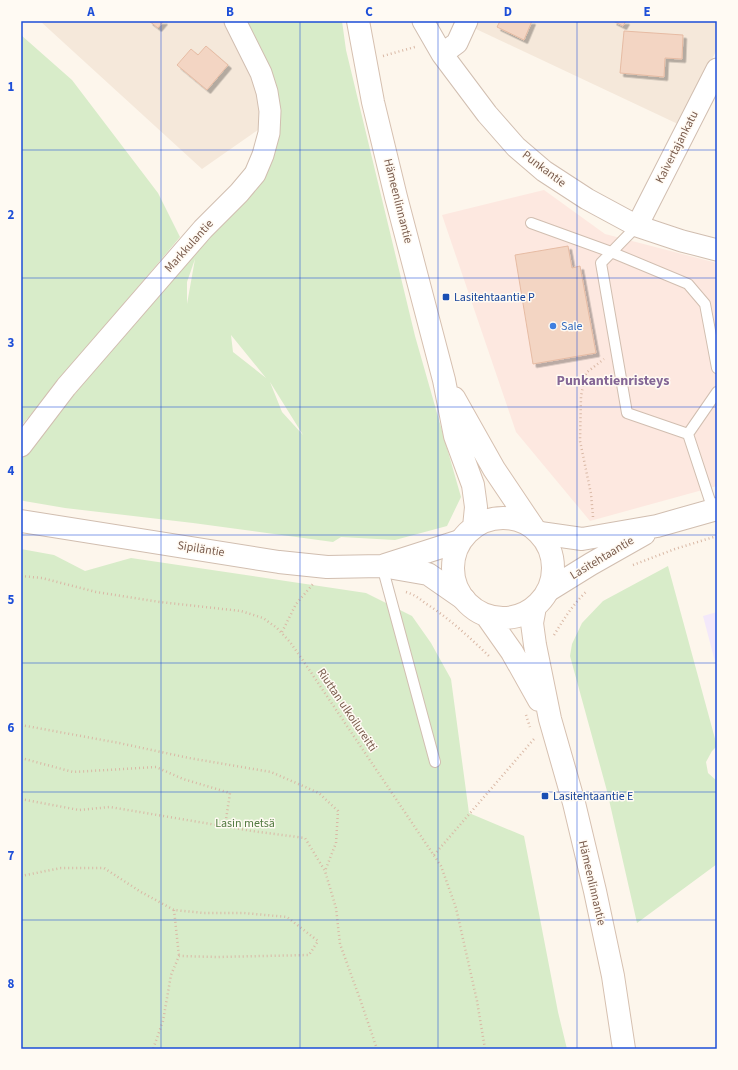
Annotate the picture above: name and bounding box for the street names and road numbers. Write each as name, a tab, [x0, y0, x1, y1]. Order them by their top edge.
street label: Kaivertajankatu	[651, 108, 703, 186]
street label: Punkantie	[518, 147, 570, 191]
street label: Hämeenlinnantie	[379, 157, 417, 245]
street label: Markkulantie	[161, 216, 217, 276]
street label: Lasitehtaantie	[567, 532, 637, 584]
street label: Sipiläntie	[176, 537, 226, 561]
street label: Riuttan ulkoilureitti	[313, 665, 381, 755]
street label: Hämeenlinnantie	[574, 839, 610, 927]

